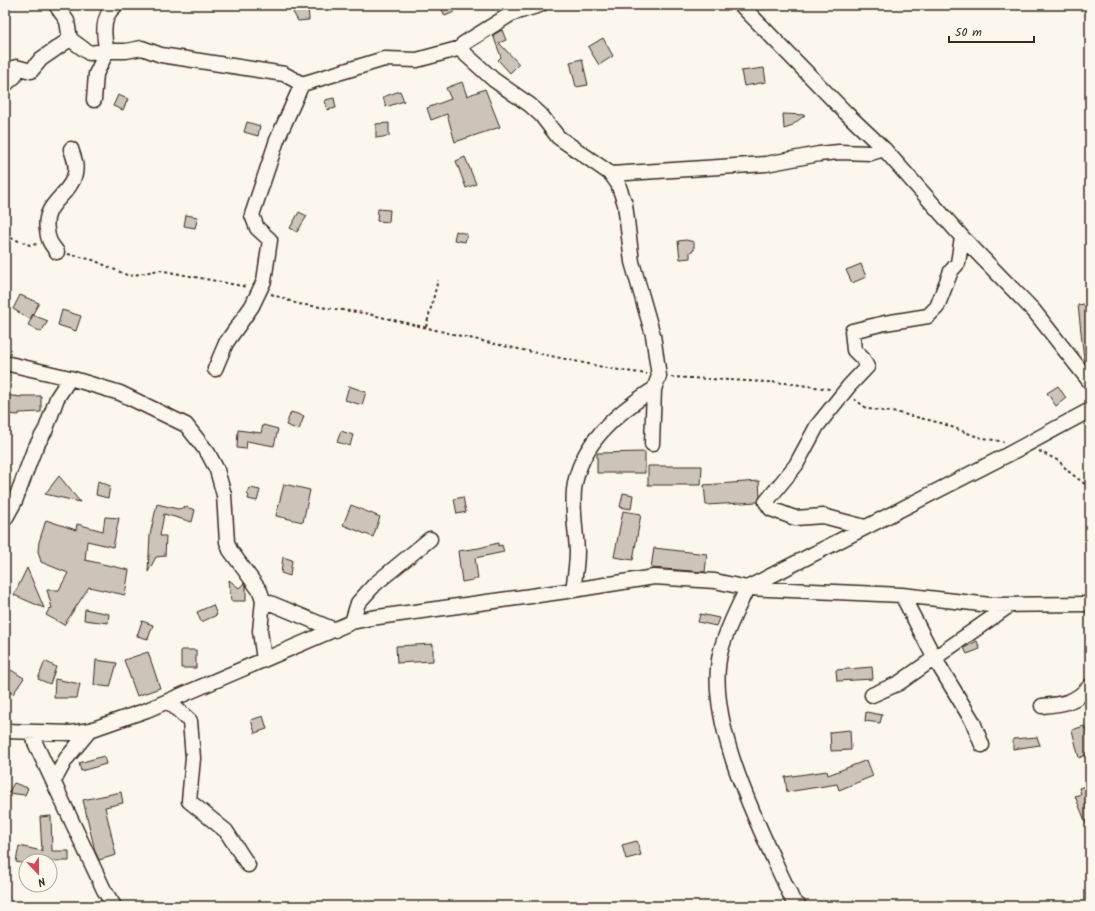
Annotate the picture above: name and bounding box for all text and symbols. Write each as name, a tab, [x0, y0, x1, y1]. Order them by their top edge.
scale bar	[949, 18, 1034, 44]
text: 50 m	[955, 23, 982, 42]
north arrow	[18, 853, 58, 893]
text: N	[35, 872, 48, 891]

